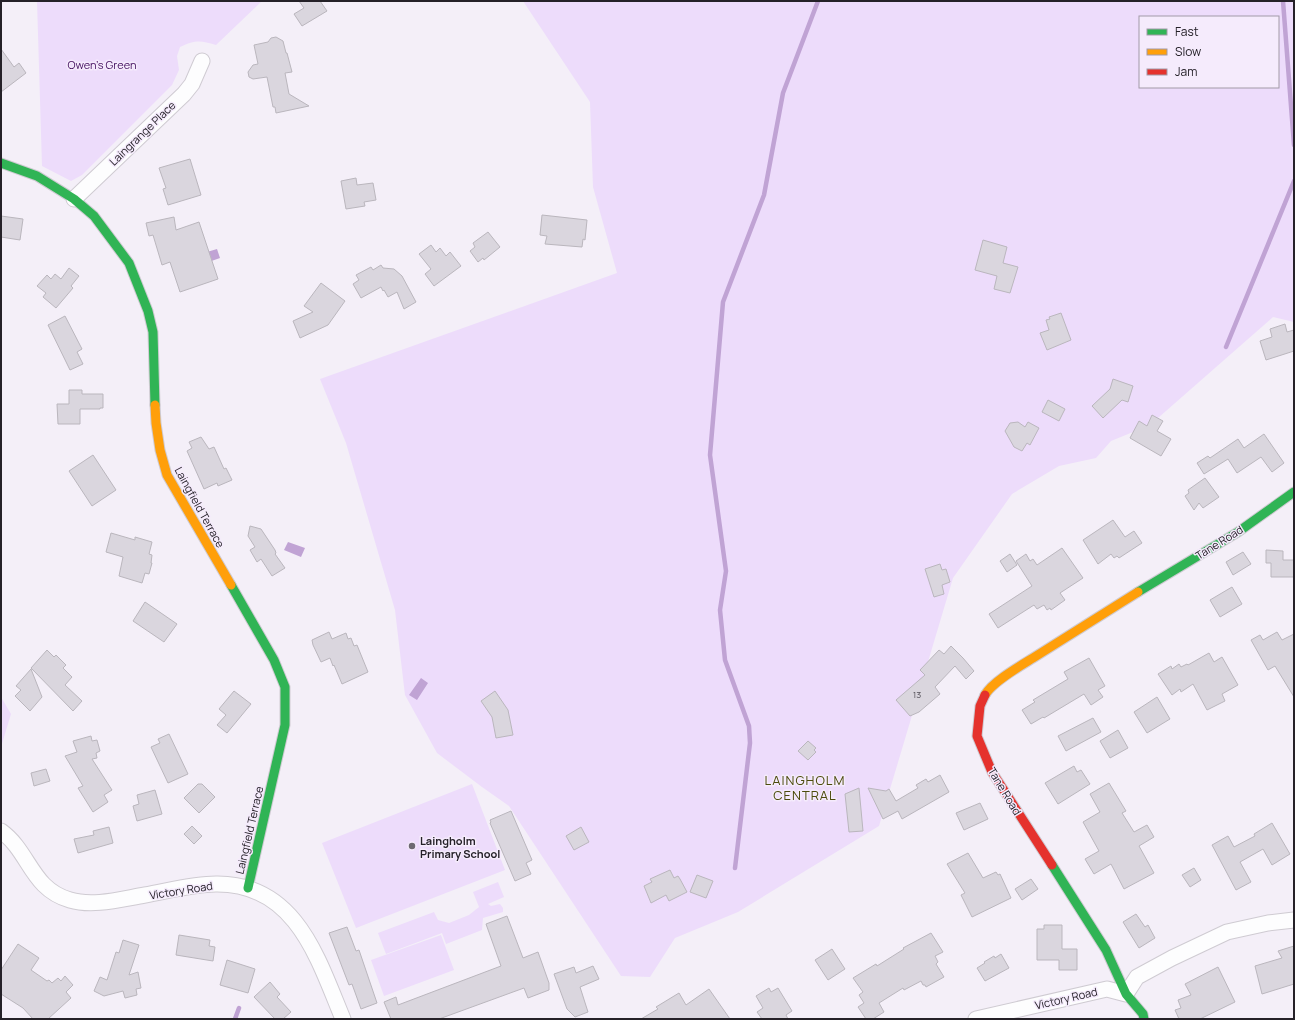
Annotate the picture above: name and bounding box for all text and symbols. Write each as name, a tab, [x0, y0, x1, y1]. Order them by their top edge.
legend	[1139, 16, 1279, 88]
text: Fast	[1175, 23, 1199, 40]
text: Slow	[1175, 43, 1201, 60]
park label: Owen's Green	[68, 57, 136, 72]
text: Jam	[1175, 63, 1197, 80]
street label: Laingrange Place	[106, 97, 179, 168]
street label: Laingfield Terrace	[172, 464, 229, 550]
street label: Tane Road	[1193, 522, 1245, 562]
house number: 13	[913, 688, 921, 701]
street label: Tane Road	[985, 764, 1025, 818]
district label: LAINGHOLM CENTRAL	[765, 771, 845, 804]
street label: Laingfield Terrace	[232, 784, 267, 876]
place label: Laingholm Primary School	[420, 833, 500, 861]
marker: Laingholm Primary School	[407, 841, 417, 851]
street label: Victory Road	[148, 878, 214, 902]
street label: Victory Road	[1033, 984, 1099, 1012]

